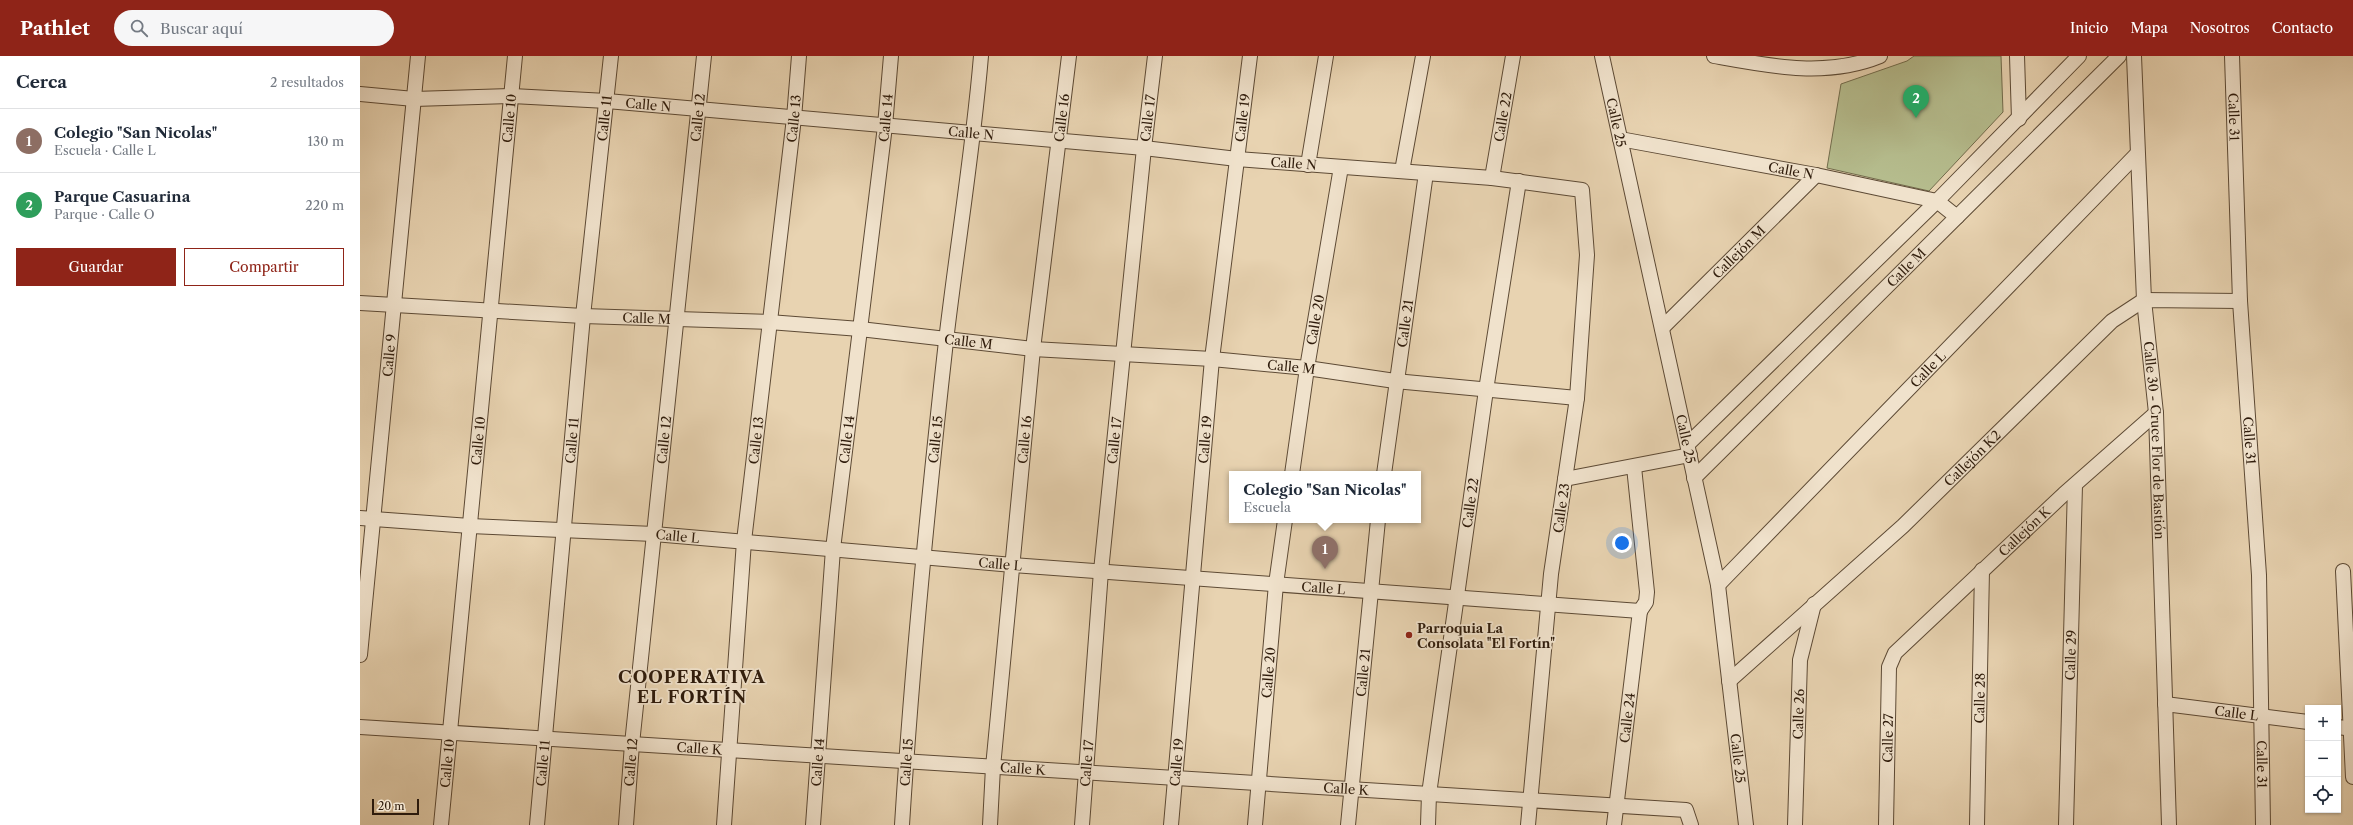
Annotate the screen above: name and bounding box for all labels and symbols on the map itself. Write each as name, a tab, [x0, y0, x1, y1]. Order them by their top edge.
pin: 2	[1903, 85, 1929, 118]
street label: Calle 22	[1490, 91, 1515, 143]
street label: Calle 16	[1051, 92, 1072, 143]
street label: Calle 10	[499, 93, 519, 143]
street label: Calle 12	[687, 93, 708, 143]
street label: Calle 14	[875, 93, 896, 143]
street label: Calle 17	[1137, 93, 1158, 143]
street label: Calle 19	[1231, 93, 1253, 143]
street label: Calle 31	[2225, 93, 2243, 142]
street label: Calle 11	[594, 94, 615, 142]
street label: Calle 13	[783, 94, 804, 143]
street label: Calle N	[625, 95, 672, 115]
street label: Calle 25	[1603, 96, 1630, 149]
street label: Calle N	[948, 123, 995, 143]
street label: Calle N	[1270, 154, 1318, 173]
street label: Calle N	[1767, 158, 1816, 183]
street label: Callejón M	[1709, 222, 1768, 282]
street label: Calle M	[1883, 245, 1929, 290]
street label: Calle 20	[1303, 293, 1327, 346]
street label: Calle 21	[1394, 298, 1416, 349]
street label: Calle M	[622, 309, 671, 327]
street label: Calle M	[944, 331, 994, 352]
street label: Calle 9	[379, 333, 399, 378]
street label: Calle 30 - Cruce Flor de Bastión	[2140, 340, 2168, 540]
street label: Calle L	[1907, 348, 1949, 390]
street label: Calle M	[1267, 356, 1317, 377]
street label: Calle 25	[1673, 413, 1699, 465]
street label: Calle 16	[1014, 414, 1035, 464]
street label: Calle 12	[653, 415, 674, 465]
street label: Calle 14	[836, 415, 857, 465]
street label: Calle 15	[925, 415, 946, 464]
street label: Calle 17	[1104, 415, 1125, 465]
street label: Calle 19	[1195, 415, 1215, 464]
street label: Calle 10	[468, 416, 488, 466]
street label: Calle 11	[562, 416, 582, 464]
street label: Calle 13	[745, 416, 767, 465]
street label: Calle 31	[2240, 416, 2259, 466]
street label: Callejón K2	[1940, 427, 2004, 489]
street label: Calle 22	[1459, 477, 1482, 529]
street label: Calle 23	[1550, 482, 1572, 534]
street label: Callejón K	[1995, 502, 2054, 559]
street label: Calle L	[655, 526, 700, 546]
your location	[1612, 533, 1632, 553]
pin: 1	[1312, 536, 1338, 569]
street label: Calle L	[978, 554, 1023, 574]
street label: Calle L	[1301, 578, 1346, 597]
place label: Parroquia La Consolata "El Fortín"	[1417, 620, 1555, 651]
marker: Parroquia La Consolata "El Fortín"	[1404, 630, 1414, 640]
street label: Calle 29	[2062, 630, 2079, 681]
street label: Calle 20	[1258, 646, 1278, 699]
street label: Calle 21	[1353, 647, 1373, 698]
district label: COOPERATIVA EL FORTÍN	[618, 667, 766, 707]
street label: Calle 28	[1971, 673, 1988, 723]
street label: Calle 26	[1790, 688, 1807, 740]
street label: Calle 24	[1616, 692, 1638, 744]
street label: Calle L	[2214, 702, 2260, 724]
street label: Calle 27	[1879, 713, 1896, 763]
street label: Calle 25	[1727, 733, 1749, 784]
street label: Calle 12	[621, 737, 641, 787]
street label: Calle 14	[808, 737, 827, 787]
street label: Calle 19	[1166, 737, 1187, 787]
street label: Calle 10	[437, 738, 457, 788]
street label: Calle 15	[897, 738, 916, 787]
street label: Calle 17	[1077, 738, 1096, 787]
street label: Calle 11	[533, 739, 553, 787]
street label: Calle K	[676, 739, 723, 758]
street label: Calle 31	[2254, 740, 2270, 789]
street label: Calle K	[999, 759, 1047, 778]
street label: Calle K	[1323, 779, 1370, 798]
scale bar	[372, 797, 419, 816]

